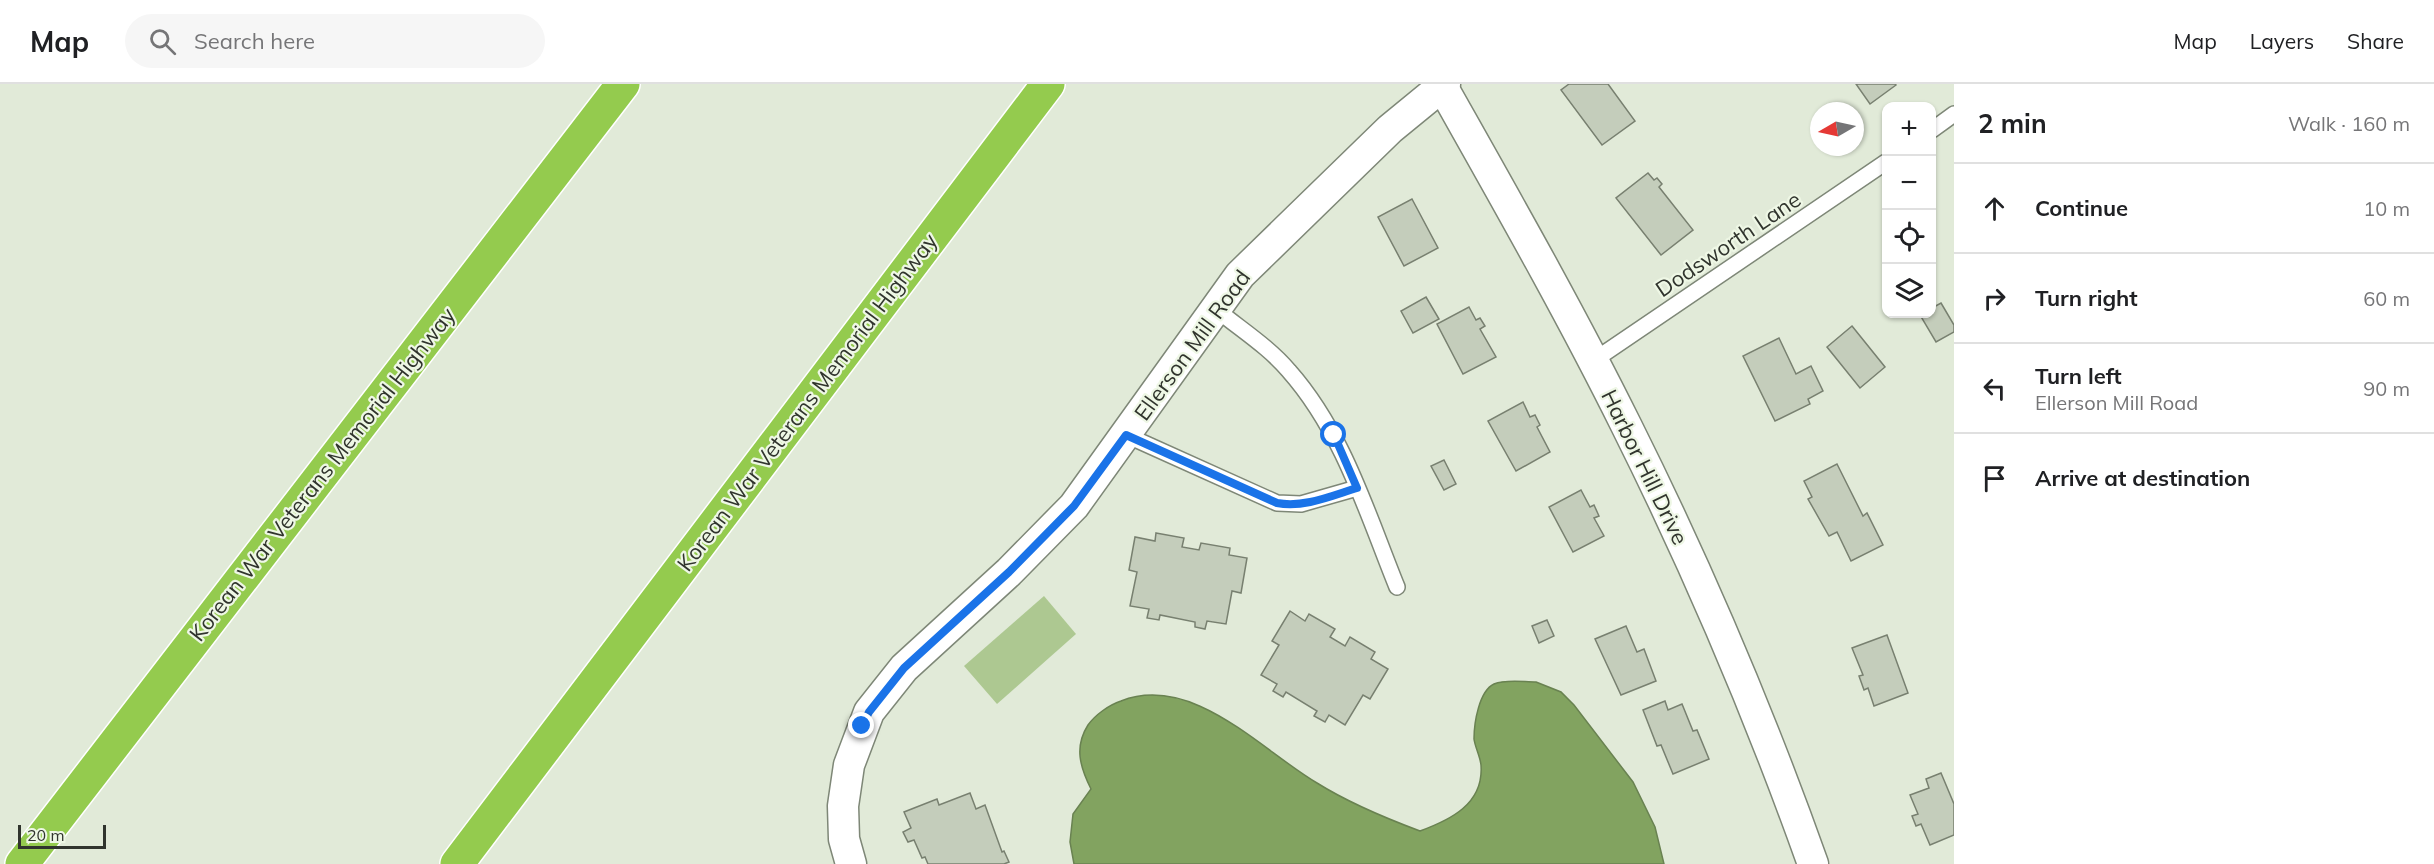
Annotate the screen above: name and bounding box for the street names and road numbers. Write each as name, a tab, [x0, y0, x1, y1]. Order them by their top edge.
street label: Dodsworth Lane	[1650, 185, 1806, 303]
street label: Korean War Veterans Memorial Highway	[671, 227, 944, 577]
street label: Ellerson Mill Road	[1128, 264, 1256, 426]
street label: Korean War Veterans Memorial Highway	[183, 301, 461, 647]
street label: Harbor Hill Drive	[1595, 385, 1695, 549]

